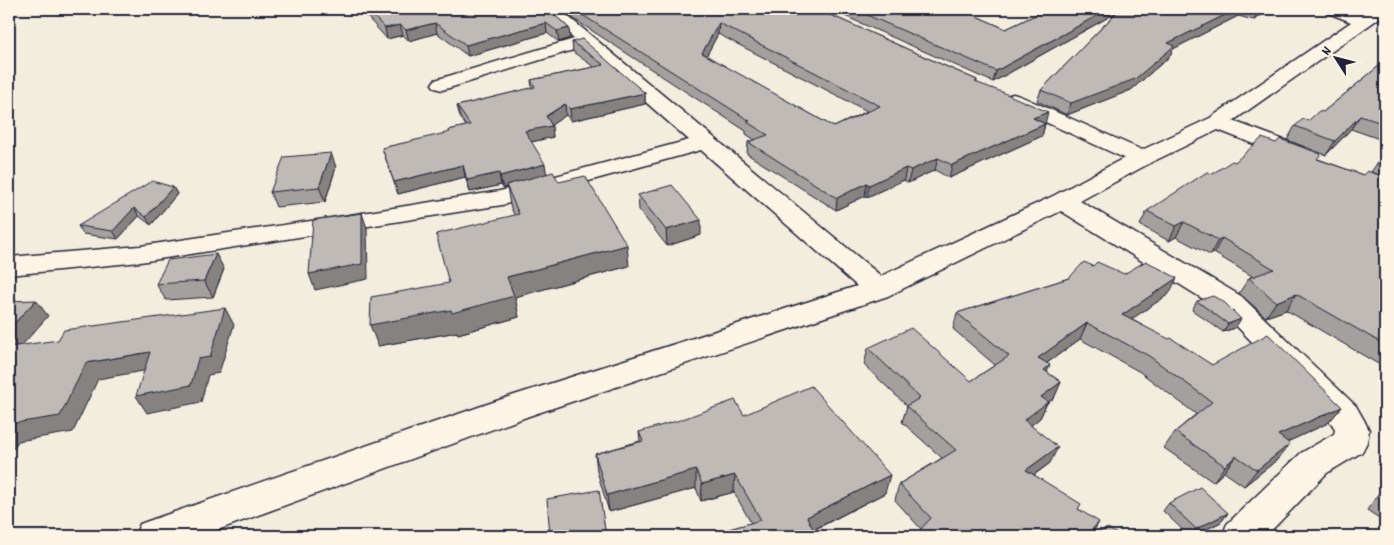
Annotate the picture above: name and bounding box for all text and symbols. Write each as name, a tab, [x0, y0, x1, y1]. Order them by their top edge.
north arrow	[1312, 32, 1362, 82]
text: N	[1317, 43, 1337, 60]

